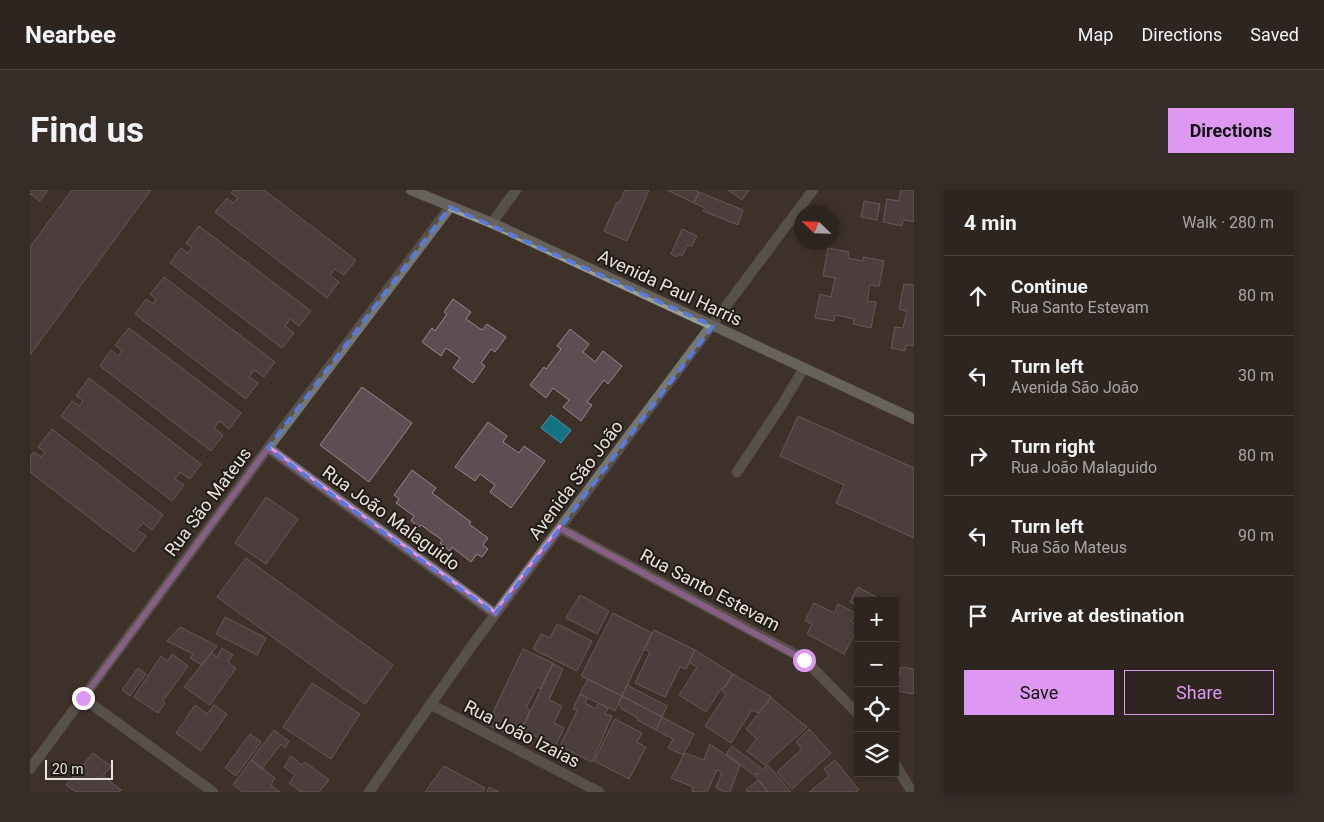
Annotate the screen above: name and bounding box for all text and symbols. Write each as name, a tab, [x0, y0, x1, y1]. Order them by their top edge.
text: Nearbee	[25, 21, 116, 49]
text: Map	[1078, 24, 1113, 45]
text: Directions	[1141, 24, 1222, 45]
text: Saved	[1250, 24, 1299, 45]
button: Directions	[1168, 108, 1294, 153]
text: Find us	[30, 110, 144, 151]
north arrow	[794, 205, 839, 250]
text: 4 min	[964, 211, 1017, 235]
text: Walk · 280 m	[1182, 213, 1274, 232]
street label: Avenida Paul Harris	[595, 245, 746, 330]
text: Continue	[1011, 275, 1088, 298]
icon: ahead	[964, 282, 992, 310]
text: 80 m	[1238, 286, 1274, 305]
text: Rua Santo Estevam	[1011, 298, 1149, 317]
text: Turn left	[1011, 355, 1084, 378]
icon: left	[964, 362, 992, 390]
text: 30 m	[1238, 366, 1274, 385]
text: Avenida São João	[1011, 378, 1139, 397]
street label: Avenida São João	[524, 416, 627, 543]
text: Turn right	[1011, 435, 1095, 458]
icon: right	[964, 442, 992, 470]
street label: Rua São Mateus	[160, 443, 255, 560]
text: 80 m	[1238, 446, 1274, 465]
text: Rua João Malaguido	[1011, 458, 1157, 477]
street label: Rua João Malaguido	[319, 461, 464, 574]
text: Turn left	[1011, 515, 1084, 538]
icon: left	[964, 522, 992, 550]
text: 90 m	[1238, 526, 1274, 545]
text: Rua São Mateus	[1011, 538, 1127, 557]
street label: Rua Santo Estevam	[637, 544, 784, 635]
map controls	[854, 597, 899, 777]
button: +	[854, 597, 899, 642]
icon: arrive	[964, 602, 992, 630]
text: Arrive at destination	[1011, 604, 1184, 627]
button: −	[854, 642, 899, 687]
route start	[793, 649, 816, 672]
button: Save	[964, 670, 1114, 715]
button: Share	[1124, 670, 1274, 715]
route end	[72, 687, 95, 710]
button: locate	[854, 687, 899, 732]
street label: Rua João Izaias	[461, 695, 584, 772]
button: layers	[854, 732, 899, 777]
scale bar	[45, 757, 112, 780]
text: 20 m	[52, 761, 84, 777]

